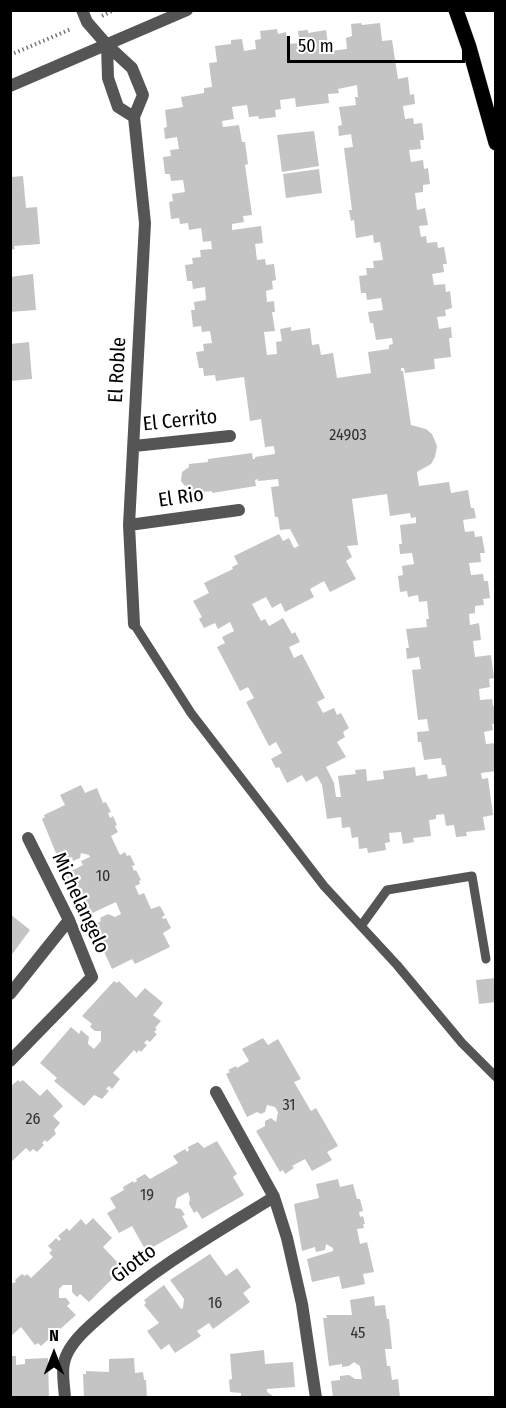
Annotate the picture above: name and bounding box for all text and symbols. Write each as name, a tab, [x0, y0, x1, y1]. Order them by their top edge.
scale bar	[290, 24, 468, 62]
text: 50 m	[298, 35, 334, 57]
street label: El Roble	[104, 336, 132, 404]
street label: El Cerrito	[142, 405, 218, 437]
house number: 24903	[329, 426, 367, 446]
street label: El Rio	[157, 483, 205, 513]
street label: Michelangelo	[46, 849, 114, 957]
house number: 10	[96, 867, 110, 887]
house number: 31	[282, 1096, 296, 1116]
house number: 26	[26, 1110, 40, 1130]
house number: 19	[140, 1186, 154, 1206]
street label: Giotto	[107, 1239, 161, 1289]
house number: 16	[208, 1294, 222, 1314]
north arrow	[24, 1324, 84, 1384]
house number: 45	[351, 1324, 365, 1344]
text: N	[49, 1326, 59, 1345]

